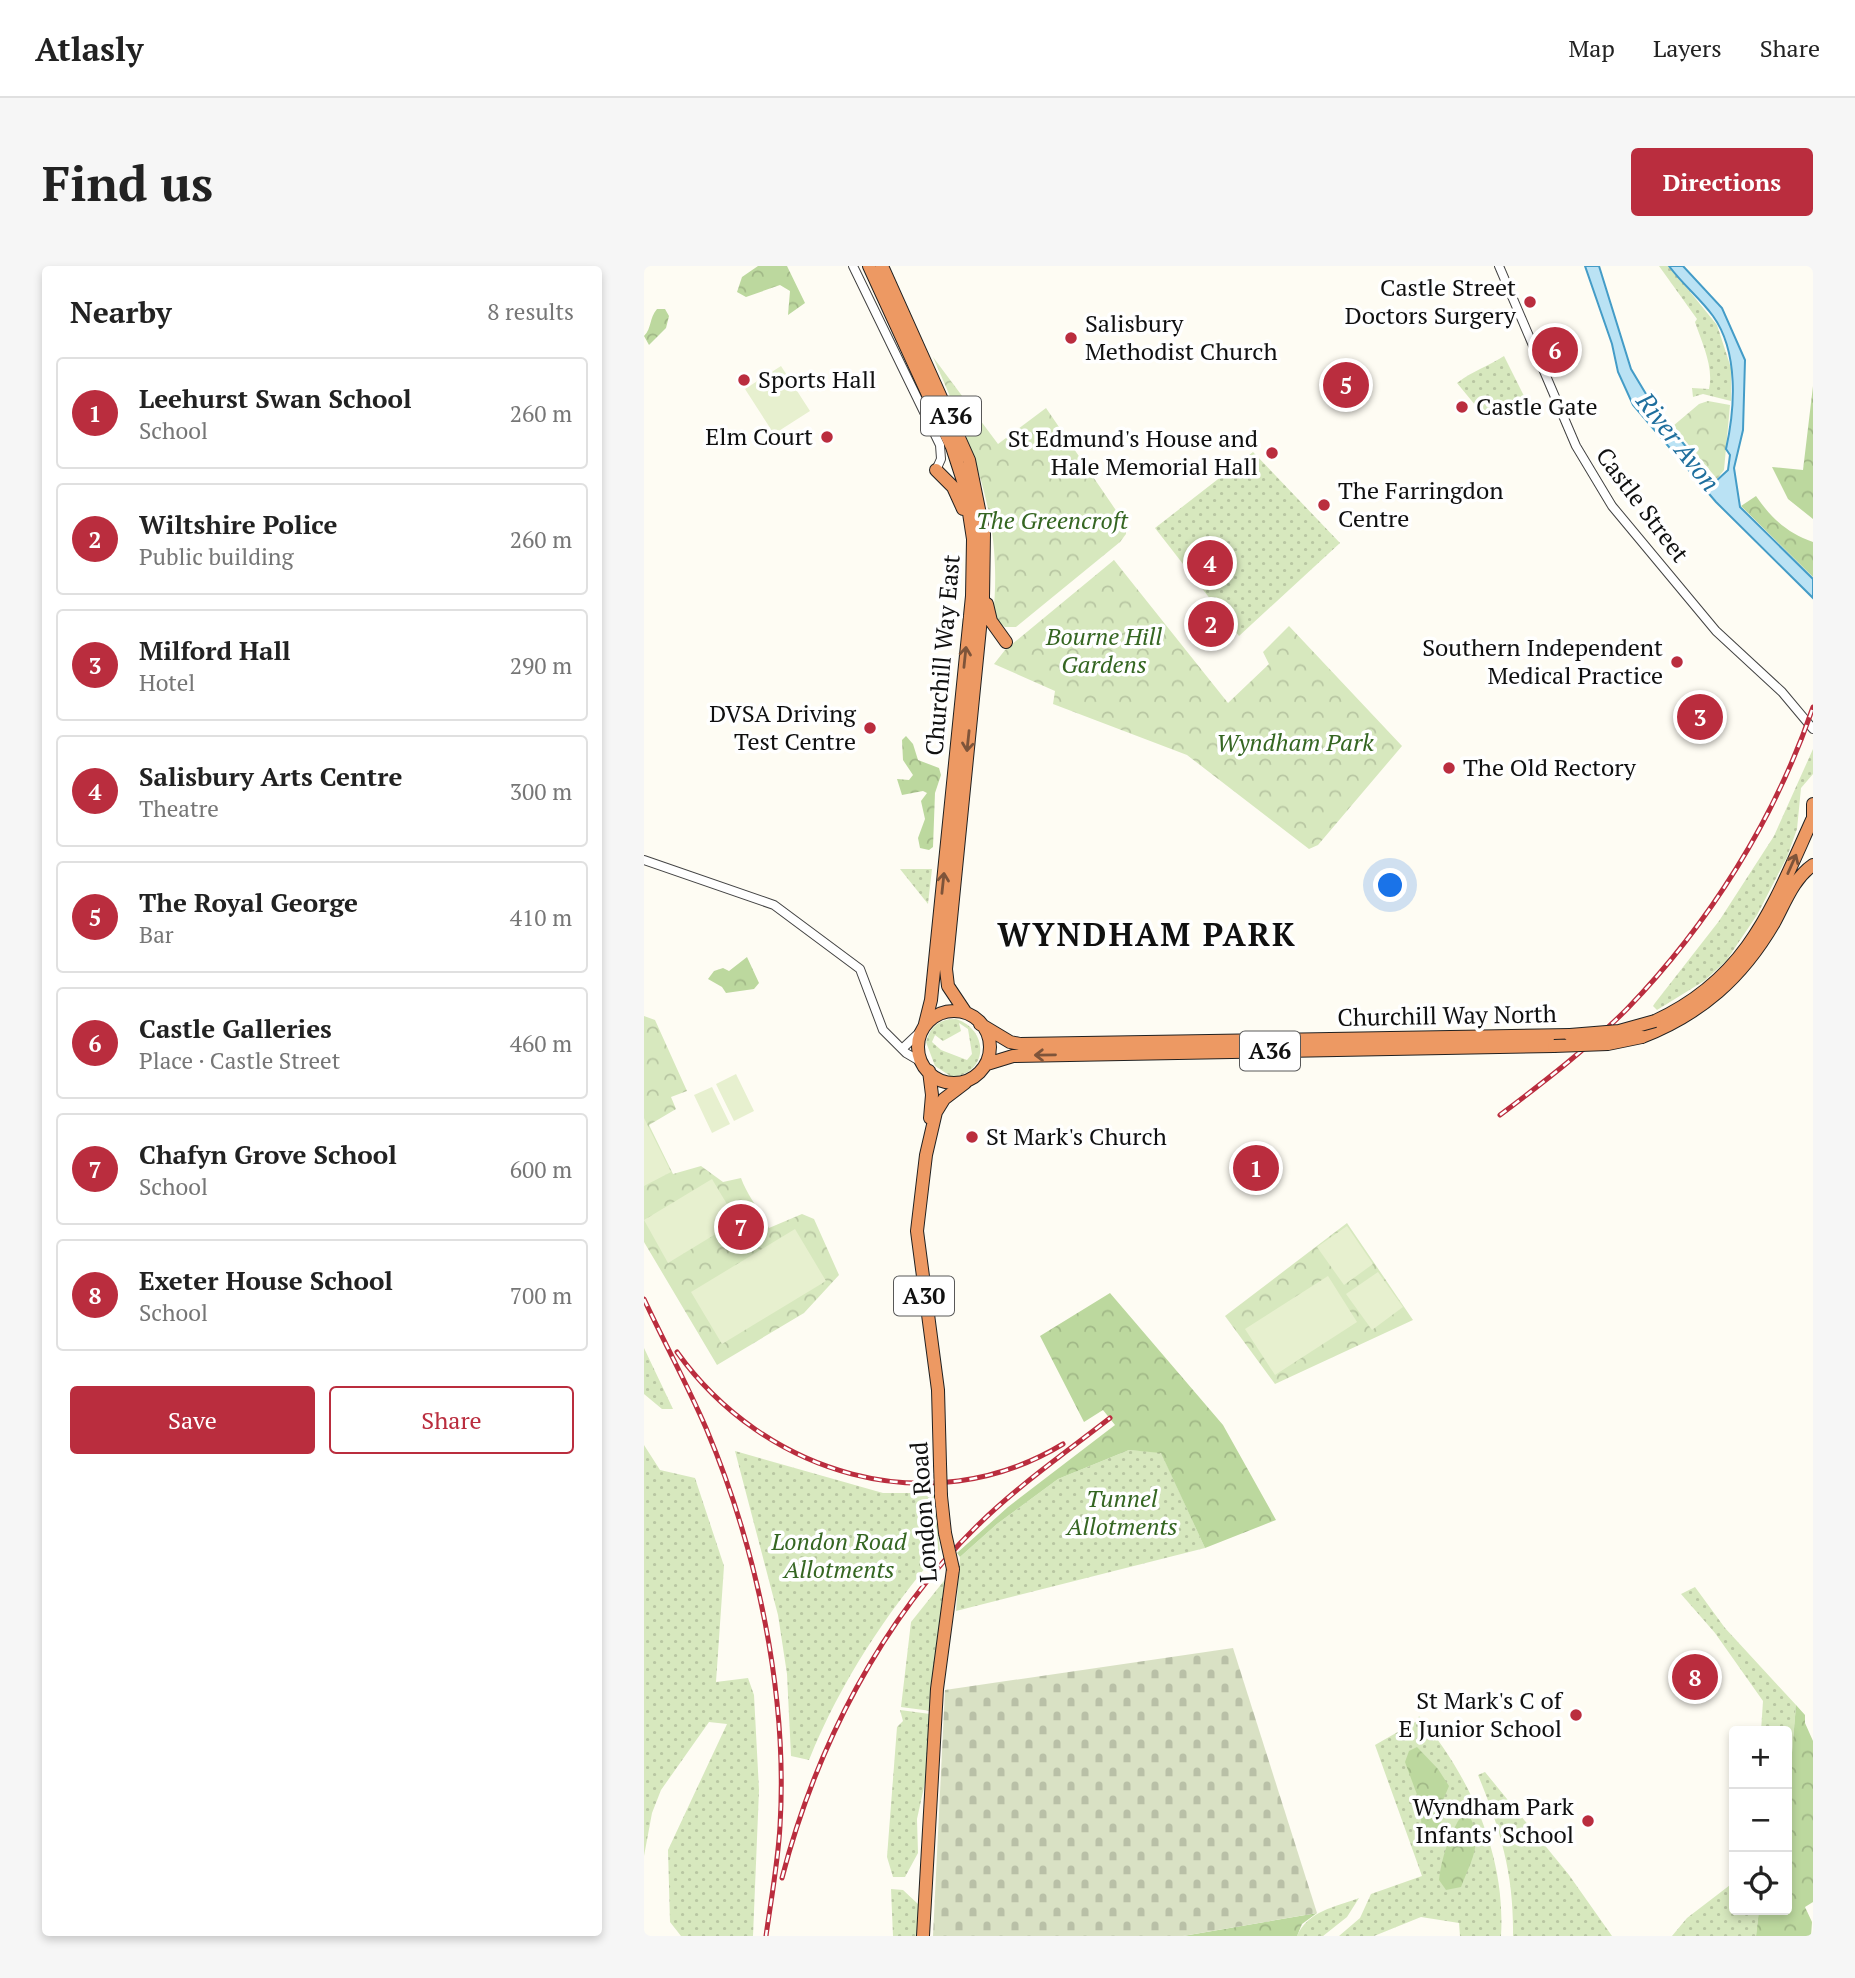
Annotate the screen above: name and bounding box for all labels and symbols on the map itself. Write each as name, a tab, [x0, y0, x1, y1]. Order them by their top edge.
place label: Castle Street Doctors Surgery	[1345, 271, 1517, 331]
marker: Castle Street Doctors Surgery	[1522, 294, 1538, 310]
place label: Salisbury Methodist Church	[1085, 307, 1278, 367]
pin: 6	[1532, 324, 1578, 376]
marker: Salisbury Methodist Church	[1063, 330, 1079, 346]
pin: 5	[1323, 359, 1369, 411]
place label: Sports Hall	[758, 363, 876, 395]
marker: Sports Hall	[736, 372, 752, 388]
water label: River Avon	[1629, 384, 1728, 498]
place label: Castle Gate	[1476, 390, 1598, 422]
road number: A36	[921, 396, 981, 435]
marker: Castle Gate	[1454, 399, 1470, 415]
place label: Elm Court	[705, 420, 813, 452]
place label: St Edmund's House and Hale Memorial Hall	[1008, 422, 1258, 482]
marker: Elm Court	[819, 429, 835, 445]
street label: Castle Street	[1589, 440, 1697, 568]
marker: St Edmund's House and Hale Memorial Hall	[1264, 445, 1280, 461]
place label: The Farringdon Centre	[1338, 474, 1503, 534]
marker: The Farringdon Centre	[1316, 497, 1332, 513]
park label: The Greencroft	[976, 504, 1129, 536]
pin: 4	[1187, 537, 1233, 589]
street label: Churchill Way East	[917, 553, 967, 757]
pin: 2	[1188, 598, 1234, 650]
park label: Bourne Hill Gardens	[1045, 620, 1162, 680]
place label: Southern Independent Medical Practice	[1422, 631, 1663, 691]
one-way arrow	[959, 646, 972, 669]
marker: Southern Independent Medical Practice	[1669, 654, 1685, 670]
pin: 3	[1677, 691, 1723, 743]
place label: DVSA Driving Test Centre	[709, 697, 856, 757]
marker: DVSA Driving Test Centre	[862, 720, 878, 736]
park label: Wyndham Park	[1216, 726, 1374, 758]
one-way arrow	[962, 730, 975, 752]
place label: The Old Rectory	[1463, 751, 1637, 783]
marker: The Old Rectory	[1441, 760, 1457, 776]
one-way arrow	[1786, 854, 1799, 875]
your location	[1373, 868, 1407, 902]
one-way arrow	[936, 873, 949, 895]
district label: WYNDHAM PARK	[997, 913, 1297, 955]
street label: Churchill Way North	[1337, 997, 1557, 1033]
road number: A36	[1240, 1031, 1300, 1070]
one-way arrow	[1034, 1049, 1057, 1062]
place label: St Mark's Church	[986, 1120, 1167, 1152]
marker: St Mark's Church	[964, 1129, 980, 1145]
pin: 1	[1233, 1142, 1279, 1194]
pin: 7	[718, 1201, 764, 1253]
road number: A30	[894, 1276, 954, 1316]
street label: London Road	[902, 1441, 944, 1583]
park label: Tunnel Allotments	[1064, 1482, 1178, 1542]
park label: London Road Allotments	[770, 1525, 908, 1585]
pin: 8	[1672, 1651, 1718, 1703]
place label: St Mark's C of E Junior School	[1399, 1684, 1564, 1744]
marker: St Mark's C of E Junior School	[1568, 1707, 1584, 1723]
place label: Wyndham Park Infants' School	[1412, 1790, 1575, 1850]
marker: Wyndham Park Infants' School	[1580, 1813, 1596, 1829]

